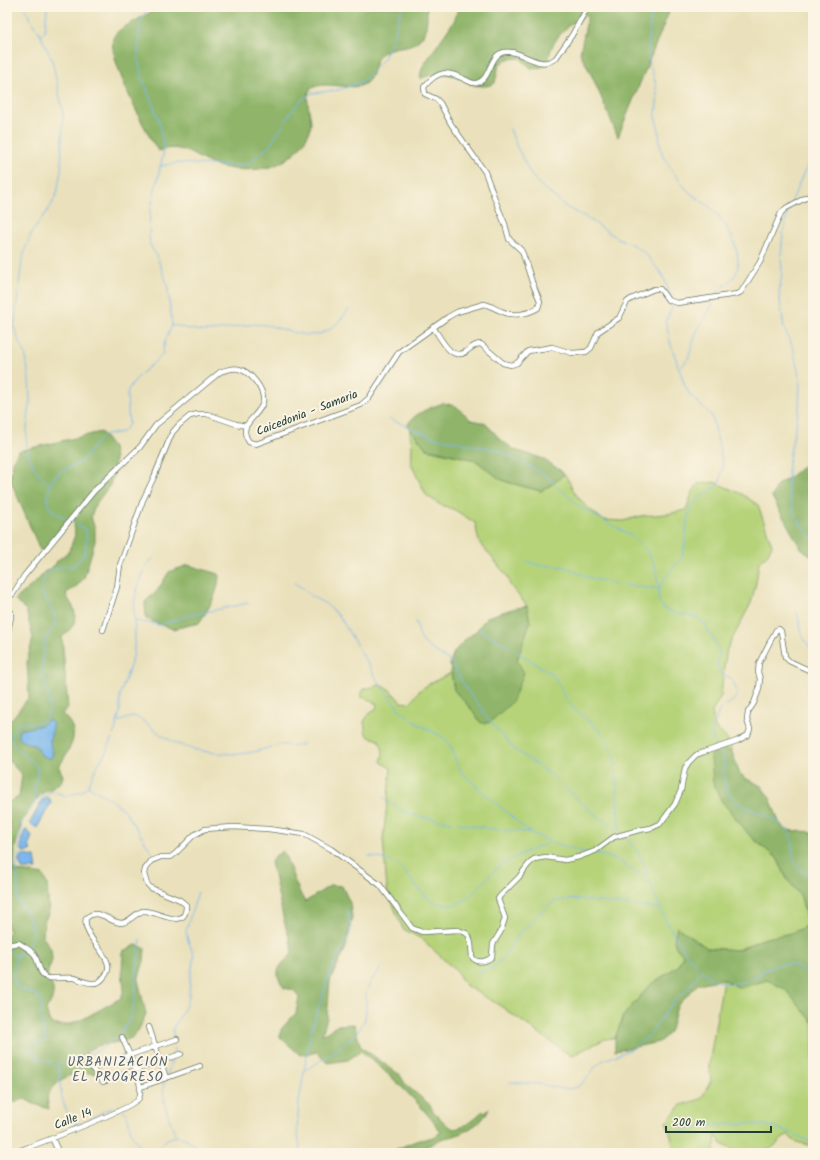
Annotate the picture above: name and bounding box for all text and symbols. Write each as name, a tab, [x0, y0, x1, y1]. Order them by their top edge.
street label: Caicedonia - Samaria	[253, 385, 361, 441]
district label: URBANIZACIÓN EL PROGRESO	[68, 1052, 168, 1088]
street label: Calle 14	[51, 1103, 95, 1135]
scale bar	[666, 1108, 771, 1134]
text: 200 m	[672, 1113, 706, 1132]

